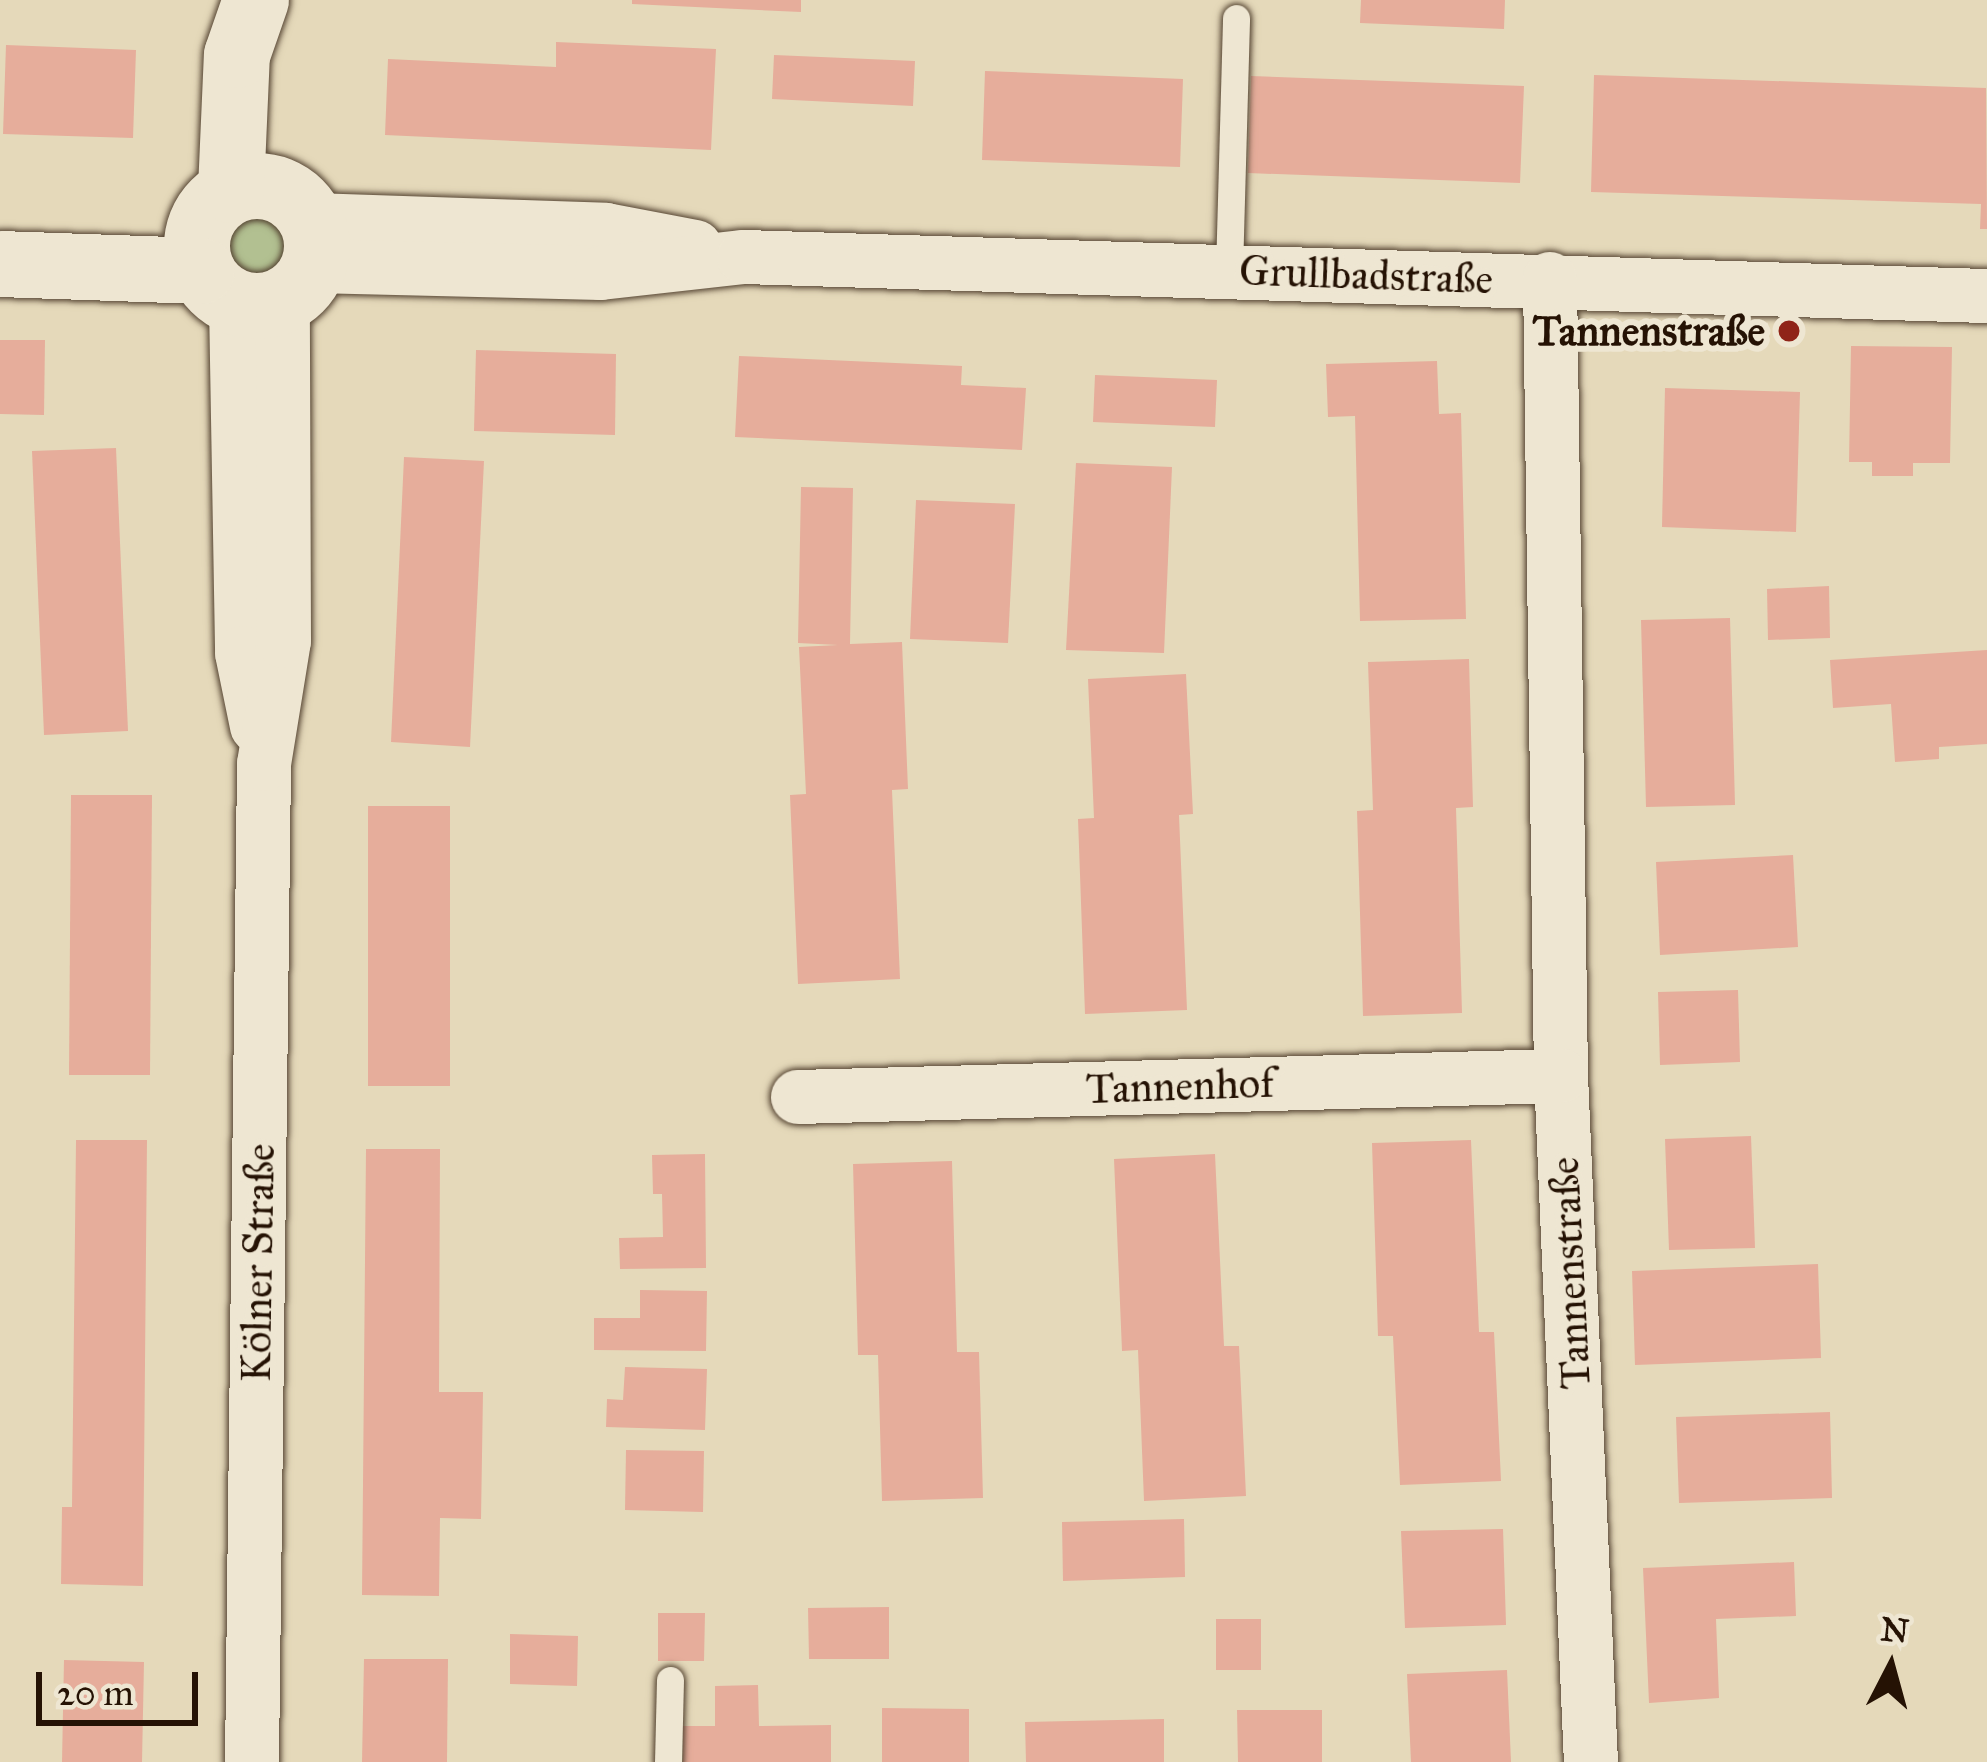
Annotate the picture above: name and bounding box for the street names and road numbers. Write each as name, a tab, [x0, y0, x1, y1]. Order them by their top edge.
street label: Grullbadstraße	[1238, 245, 1494, 305]
street label: Tannenhof	[1085, 1058, 1275, 1114]
street label: Kölner Straße	[231, 1143, 285, 1383]
street label: Tannenstraße	[1539, 1156, 1601, 1390]

